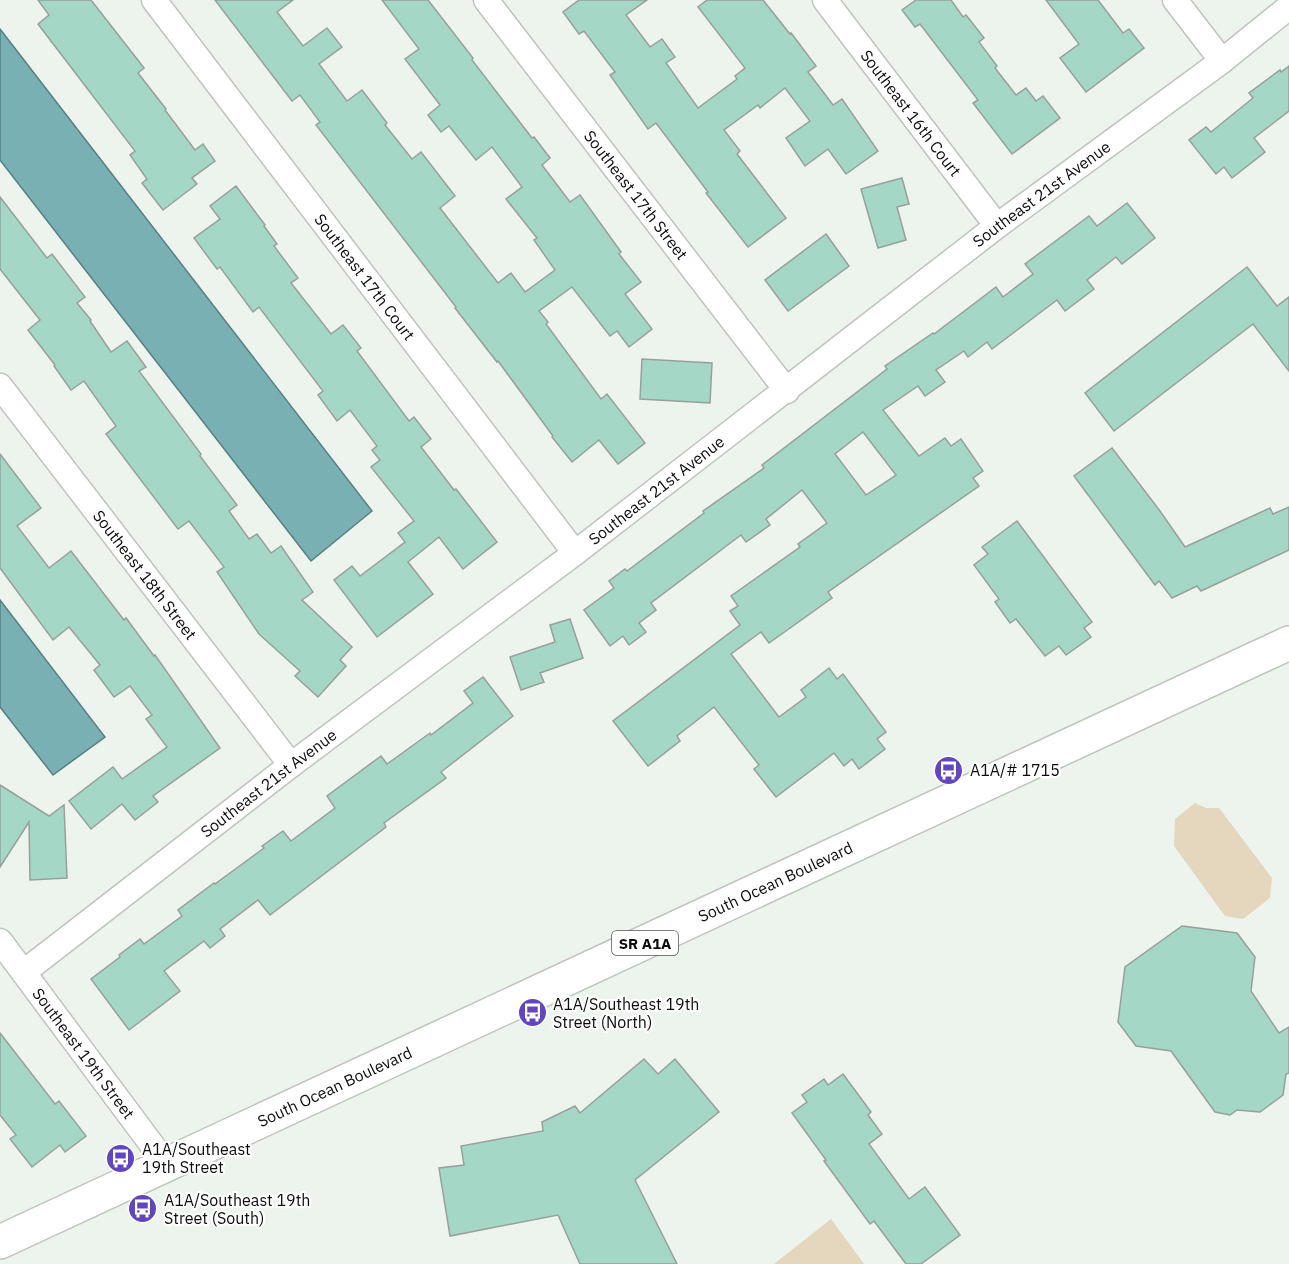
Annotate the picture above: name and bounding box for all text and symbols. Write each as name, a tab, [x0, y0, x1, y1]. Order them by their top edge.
street label: Southeast 16th Court	[856, 46, 966, 180]
street label: Southeast 17th Street	[580, 126, 692, 264]
street label: Southeast 21st Avenue	[969, 136, 1114, 251]
street label: Southeast 17th Court	[310, 210, 419, 344]
street label: Southeast 21st Avenue	[584, 431, 728, 549]
street label: Southeast 18th Street	[89, 506, 201, 644]
street label: Southeast 21st Avenue	[196, 724, 341, 842]
bus stop icon: A1A/# 1715	[933, 754, 965, 786]
place label: A1A/# 1715	[970, 760, 1060, 780]
street label: South Ocean Boulevard	[695, 837, 856, 926]
road number: SR A1A	[612, 931, 678, 955]
street label: Southeast 19th Street	[28, 984, 139, 1123]
place label: A1A/Southeast 19th Street (North)	[553, 994, 699, 1032]
bus stop icon: A1A/Southeast 19th Street (North)	[516, 997, 548, 1029]
street label: South Ocean Boulevard	[254, 1042, 415, 1131]
place label: A1A/Southeast 19th Street	[142, 1139, 251, 1177]
bus stop icon: A1A/Southeast 19th Street	[105, 1142, 137, 1174]
place label: A1A/Southeast 19th Street (South)	[164, 1190, 310, 1228]
bus stop icon: A1A/Southeast 19th Street (South)	[127, 1193, 159, 1225]

